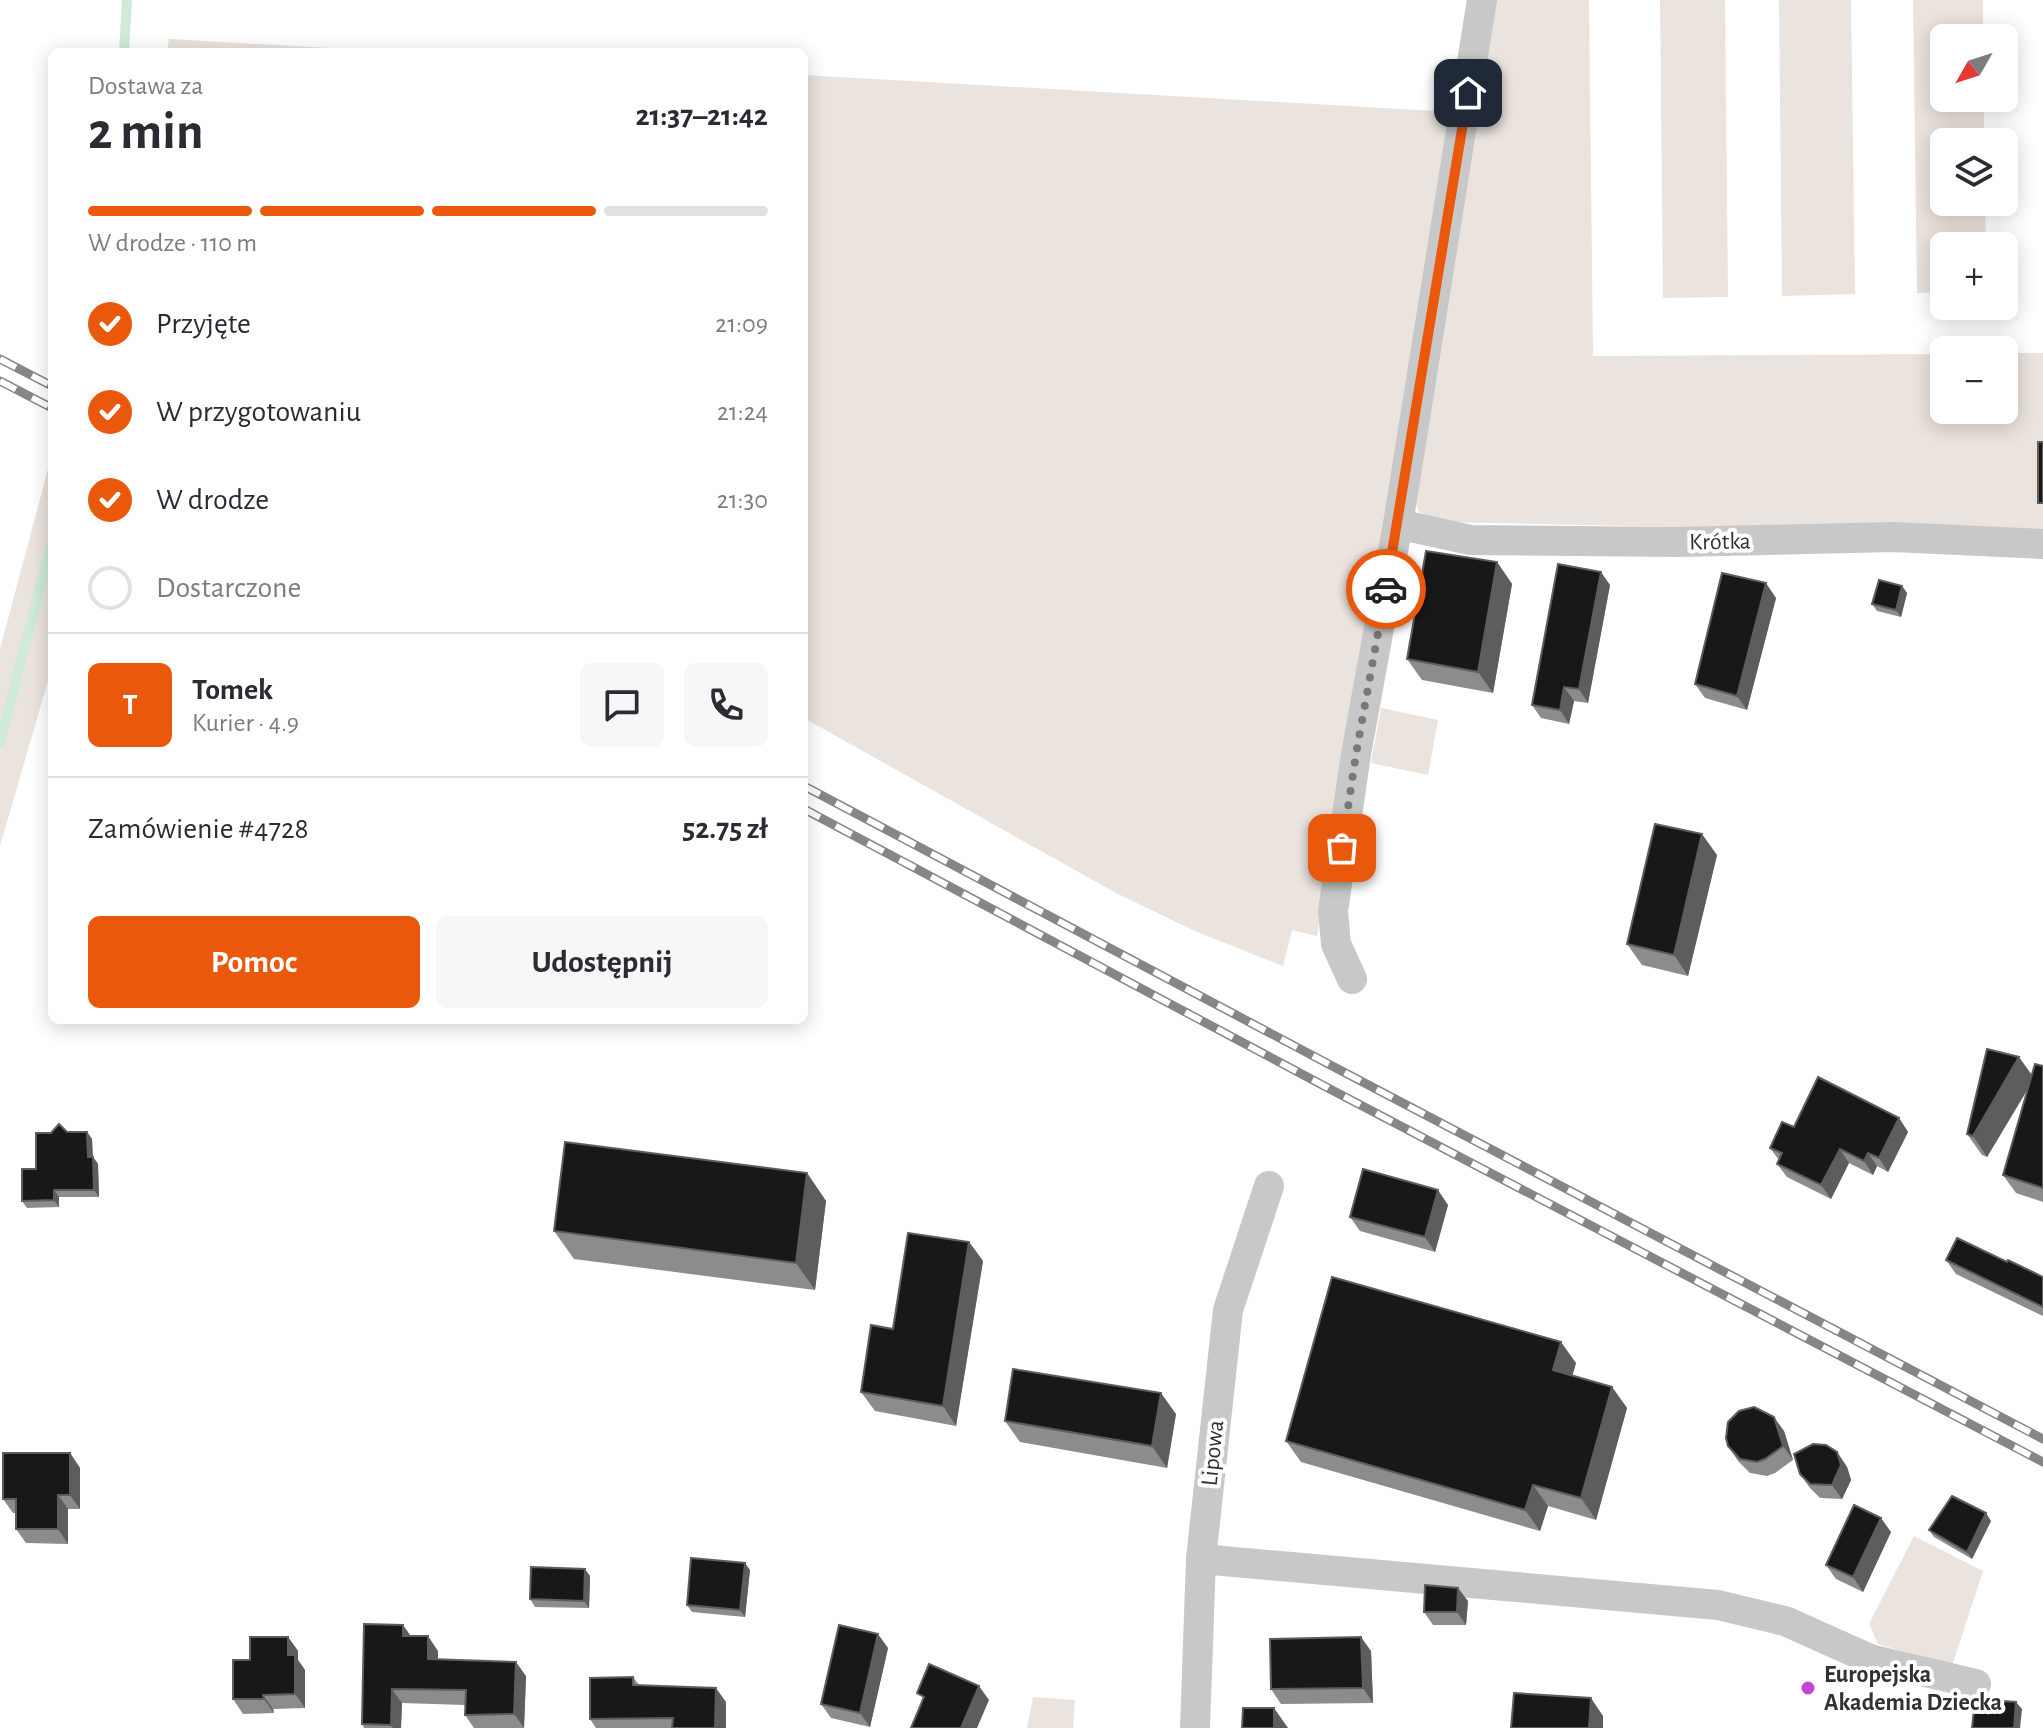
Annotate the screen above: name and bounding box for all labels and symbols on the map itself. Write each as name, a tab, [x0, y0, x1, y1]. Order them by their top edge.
north arrow	[1930, 24, 2018, 112]
pin	[1434, 59, 1502, 127]
street label: Krótka	[1689, 529, 1751, 555]
courier	[1346, 549, 1426, 629]
pin	[1308, 814, 1376, 882]
street label: Lipowa	[1198, 1419, 1228, 1487]
place label: Europejska Akademia Dziecka	[1824, 1663, 2002, 1715]
marker: Europejska Akademia Dziecka	[1799, 1679, 1817, 1697]

